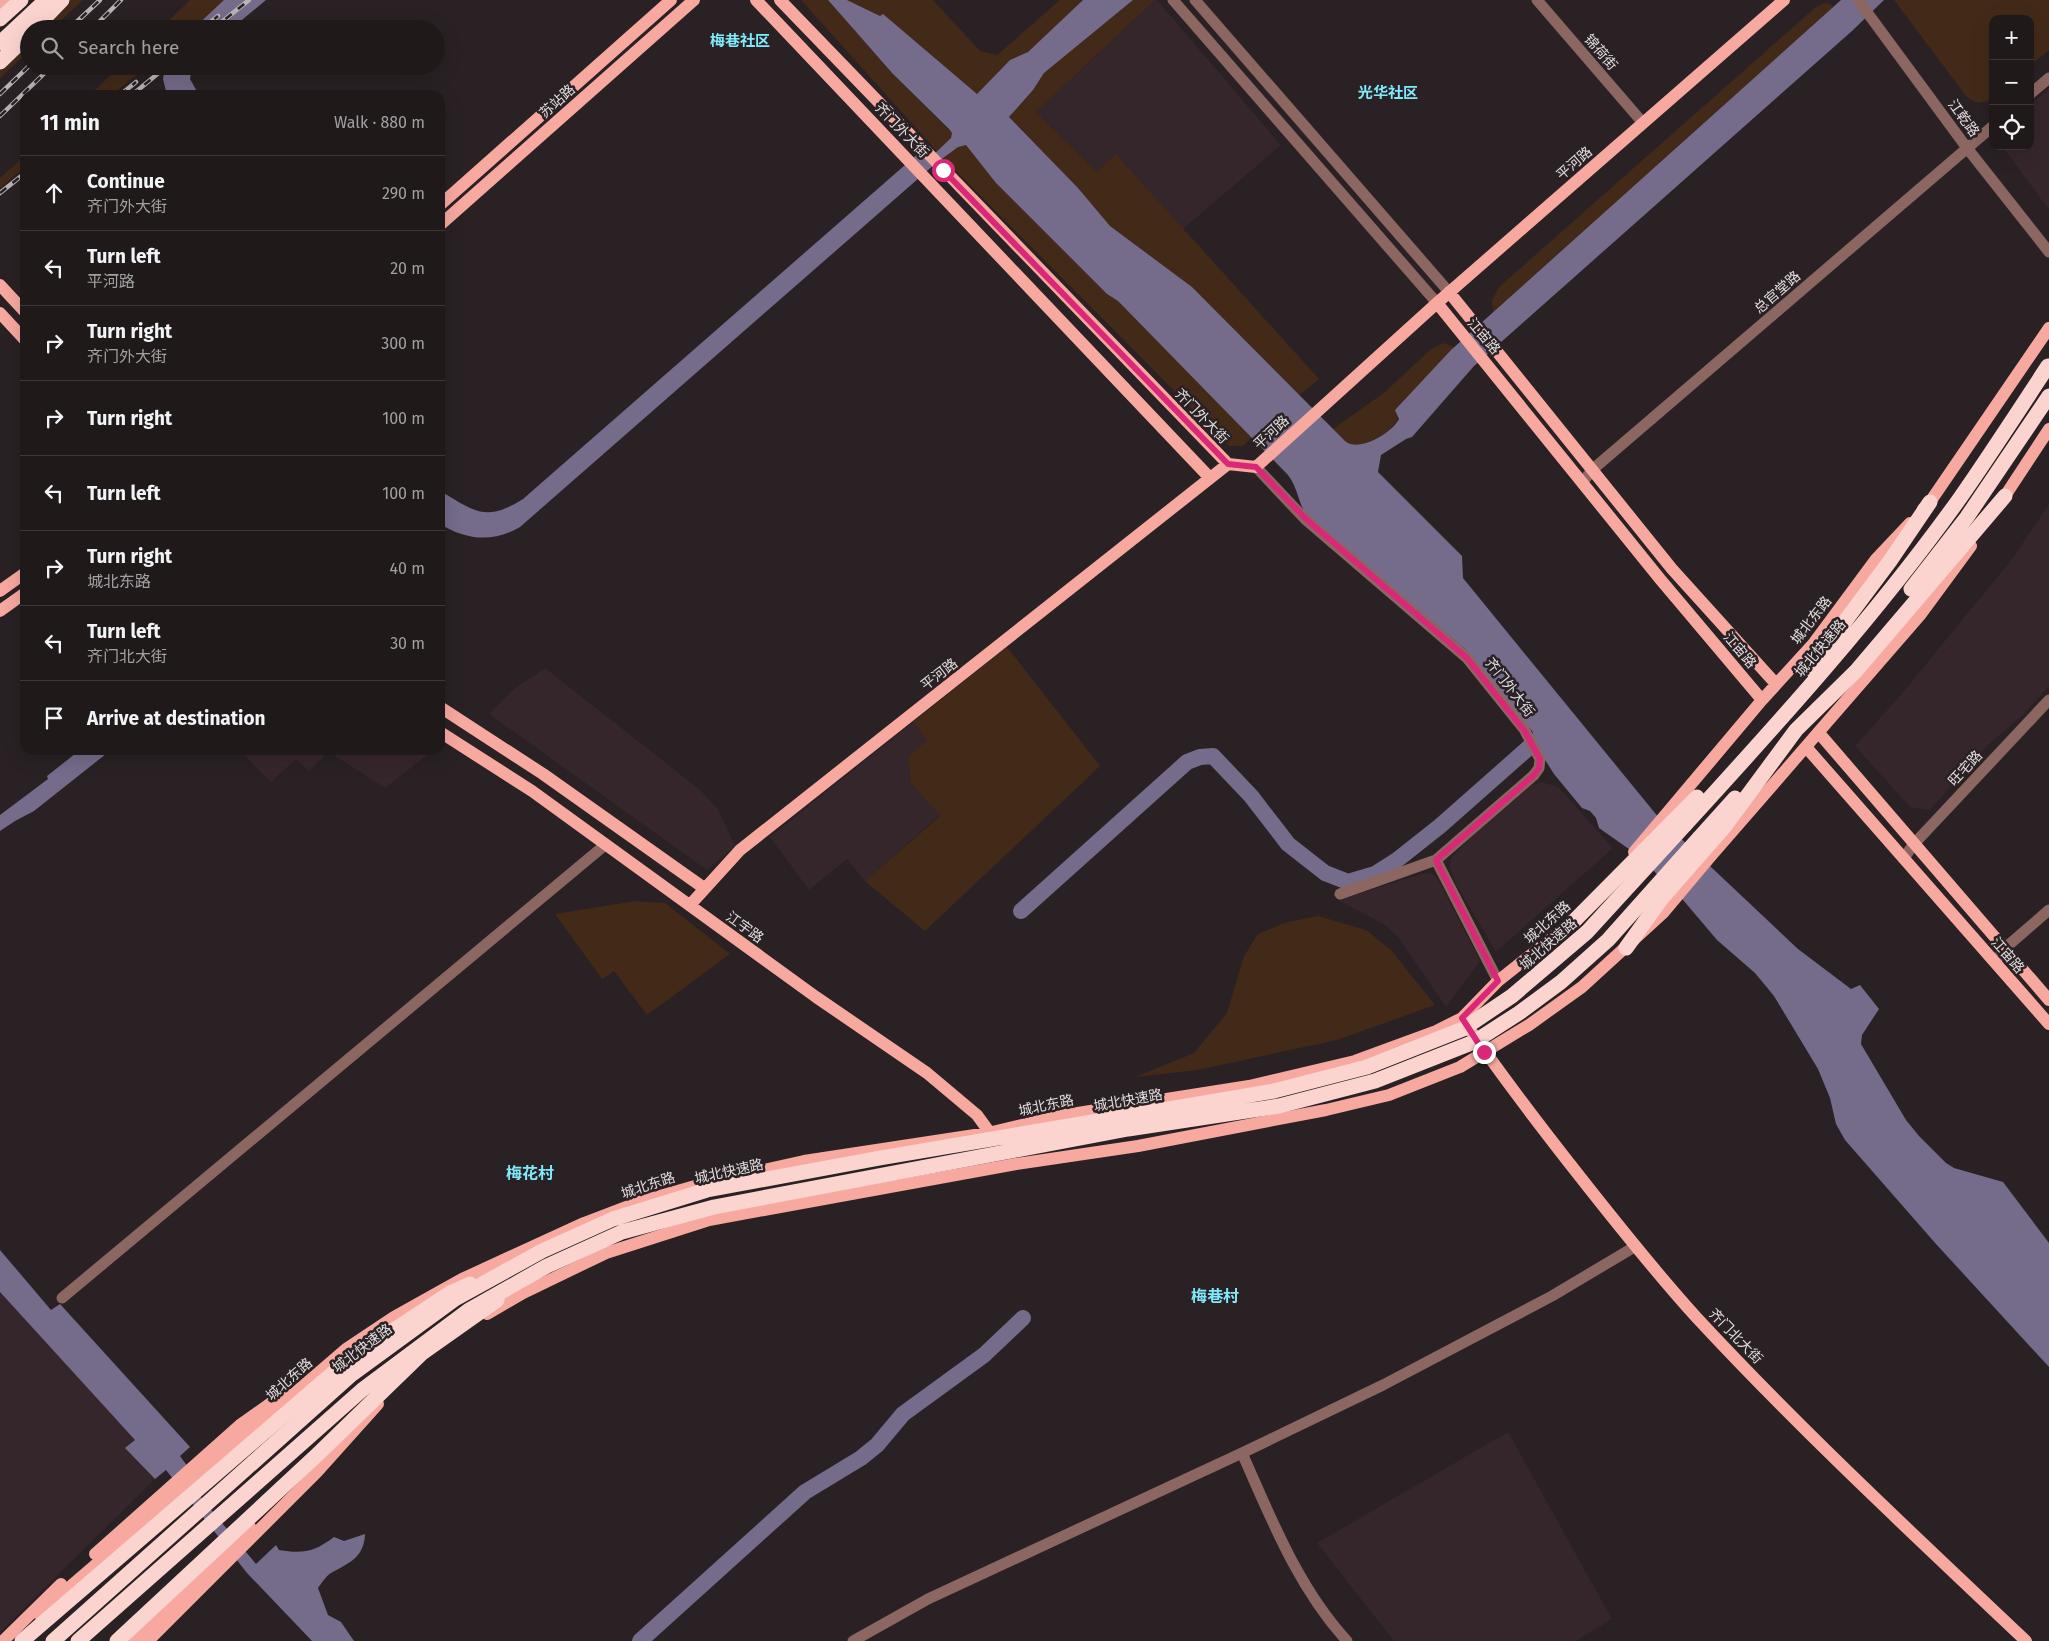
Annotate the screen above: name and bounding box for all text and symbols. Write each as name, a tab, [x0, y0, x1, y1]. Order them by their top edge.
map controls	[1989, 15, 2034, 150]
button: +	[1989, 15, 2034, 60]
search box	[20, 20, 445, 75]
street label: 锦荷街	[1580, 31, 1621, 74]
district label: 梅巷社区	[710, 32, 770, 50]
icon: search	[38, 34, 66, 62]
text: Search here	[78, 36, 179, 59]
button: −	[1989, 60, 2034, 105]
street label: 苏站路	[536, 81, 579, 122]
district label: 光华社区	[1358, 84, 1418, 102]
street label: 江乾路	[1944, 96, 1983, 140]
street label: 齐门外大街	[871, 99, 932, 161]
button: locate	[1989, 105, 2034, 150]
text: 11 min	[40, 110, 100, 136]
text: Walk · 880 m	[334, 113, 425, 132]
street label: 平河路	[1553, 143, 1596, 184]
route start	[932, 159, 955, 182]
text: Continue	[87, 170, 165, 193]
icon: ahead	[40, 179, 68, 207]
text: 290 m	[382, 184, 425, 203]
text: 齐门外大街	[87, 197, 167, 216]
text: Turn left	[87, 245, 161, 268]
icon: left	[40, 254, 68, 282]
text: 20 m	[390, 259, 425, 278]
street label: 总官堂路	[1751, 268, 1804, 317]
text: 平河路	[87, 272, 135, 291]
street label: 江宙路	[1464, 315, 1504, 358]
text: Turn right	[87, 320, 172, 343]
icon: right	[40, 329, 68, 357]
text: 300 m	[381, 334, 425, 353]
text: 齐门外大街	[87, 347, 167, 366]
street label: 齐门外大街	[1171, 385, 1232, 447]
icon: right	[40, 404, 68, 432]
text: Turn right	[87, 407, 172, 430]
text: 100 m	[382, 409, 425, 428]
street label: 平河路	[1250, 412, 1292, 453]
icon: left	[40, 479, 68, 507]
text: Turn left	[87, 482, 161, 505]
text: 100 m	[382, 484, 425, 503]
text: Turn right	[87, 545, 172, 568]
icon: right	[40, 554, 68, 582]
text: 40 m	[390, 559, 425, 578]
text: 城北东路	[87, 572, 151, 591]
street label: 城北东路	[1787, 593, 1835, 648]
street label: 城北快速路	[1791, 616, 1849, 681]
text: Turn left	[87, 620, 161, 643]
icon: left	[40, 629, 68, 657]
street label: 江宙路	[1720, 629, 1760, 672]
text: 30 m	[390, 634, 425, 653]
text: 齐门北大街	[87, 647, 167, 666]
street label: 齐门外大街	[1481, 654, 1538, 720]
street label: 平河路	[918, 655, 961, 694]
icon: arrive	[40, 704, 68, 732]
text: Arrive at destination	[87, 707, 266, 730]
street label: 旺宅路	[1945, 747, 1986, 789]
street label: 城北东路	[1521, 898, 1574, 947]
street label: 江宇路	[723, 908, 767, 947]
street label: 城北快速路	[1516, 915, 1580, 974]
street label: 江宙路	[1987, 934, 2028, 977]
route end	[1473, 1041, 1496, 1064]
street label: 城北快速路	[1092, 1086, 1164, 1115]
street label: 城北东路	[1017, 1091, 1075, 1120]
street label: 城北快速路	[693, 1156, 765, 1187]
district label: 梅花村	[506, 1164, 554, 1183]
street label: 城北东路	[619, 1169, 677, 1202]
district label: 梅巷村	[1191, 1287, 1239, 1306]
street label: 齐门北大街	[1705, 1305, 1766, 1367]
street label: 城北快速路	[329, 1321, 395, 1376]
street label: 城北东路	[263, 1355, 316, 1404]

